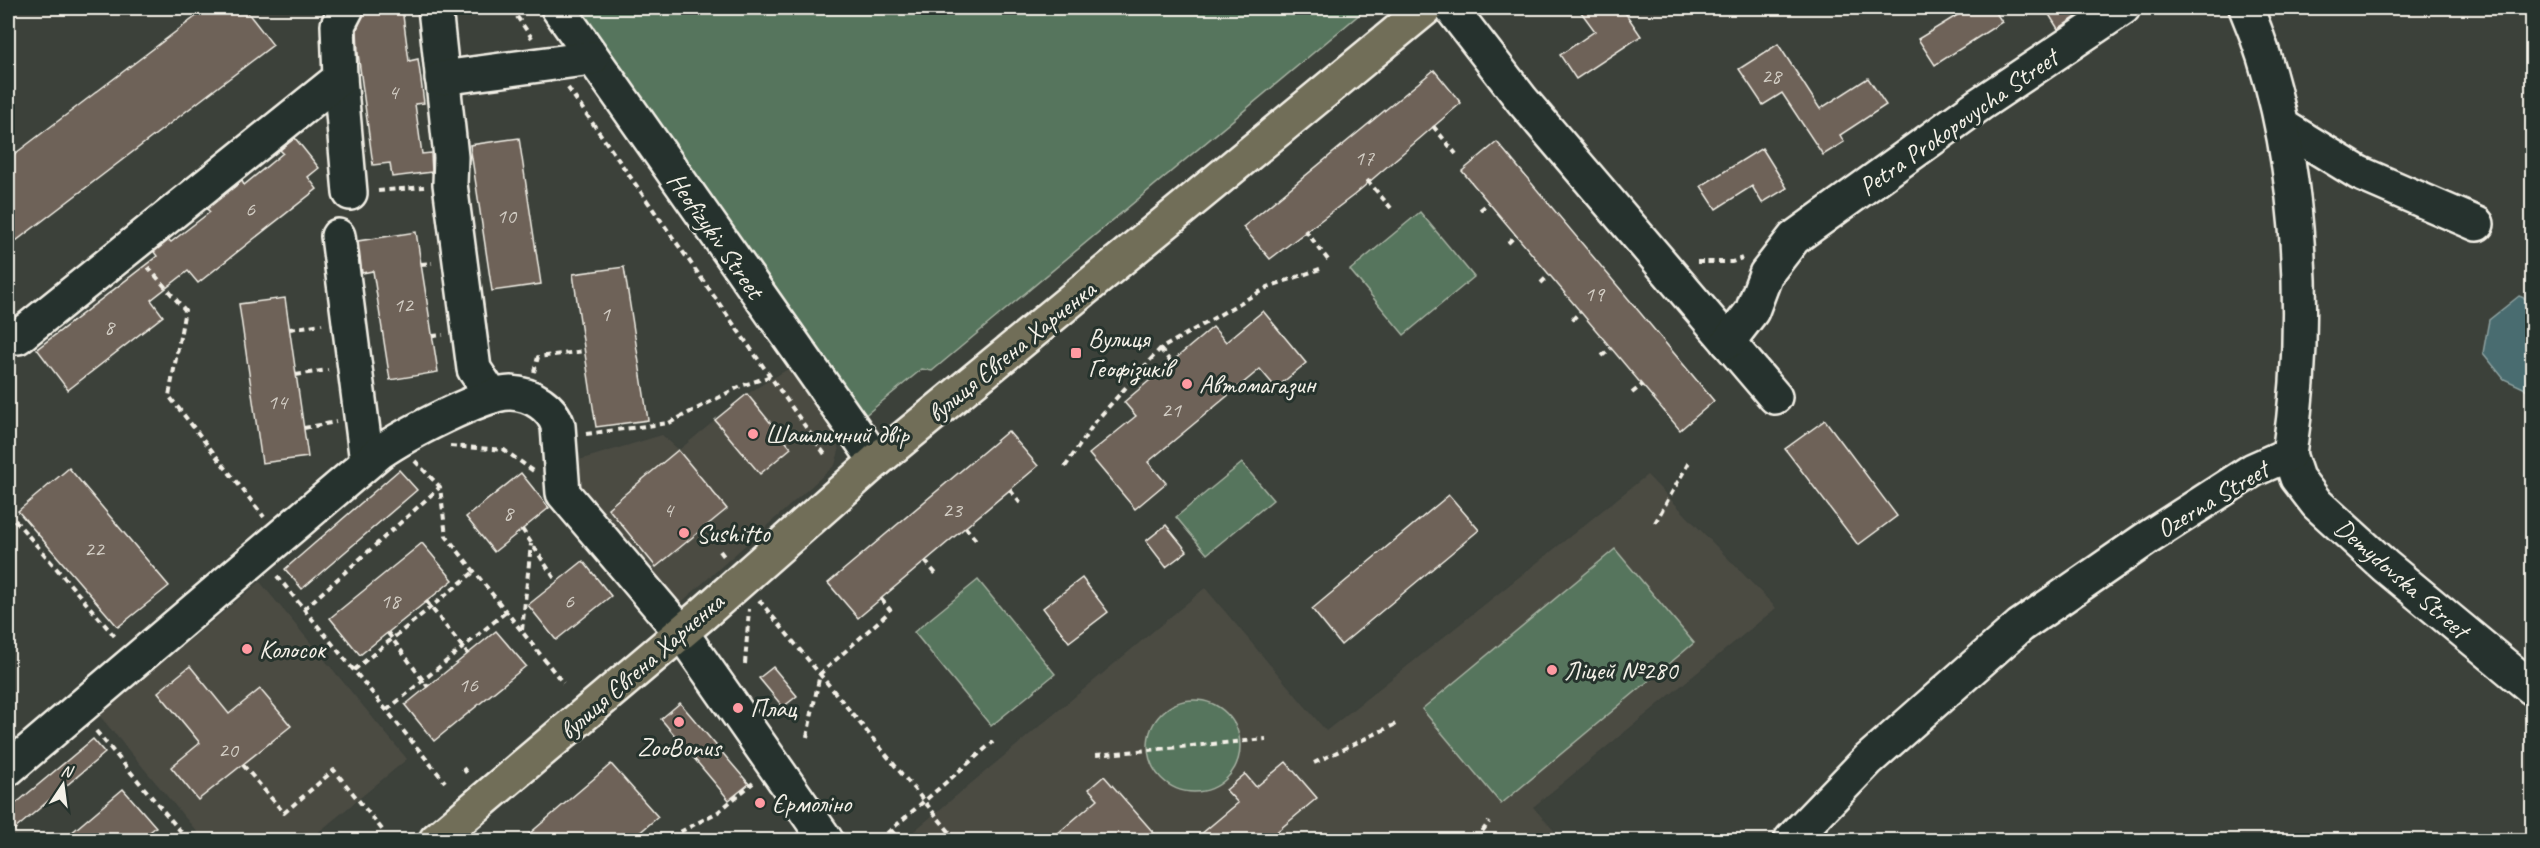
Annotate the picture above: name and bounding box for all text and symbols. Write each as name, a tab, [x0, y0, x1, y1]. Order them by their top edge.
street label: Petra Prokopovycha Street	[1853, 40, 2067, 203]
house number: 28	[1761, 62, 1783, 90]
house number: 4	[388, 78, 400, 106]
house number: 17	[1354, 144, 1375, 172]
street label: Heofizykiv Street	[660, 166, 773, 307]
house number: 6	[245, 195, 256, 223]
house number: 10	[496, 202, 518, 230]
street label: вулиця Євгена Харченка	[920, 272, 1104, 430]
house number: 19	[1584, 280, 1606, 308]
house number: 12	[393, 291, 415, 319]
house number: 1	[600, 300, 611, 328]
house number: 8	[104, 313, 116, 341]
place label: Вулиця Геофізиків	[1088, 322, 1178, 386]
marker: Вулиця Геофізиків	[1069, 346, 1083, 360]
place label: Автомагазин	[1199, 368, 1318, 401]
marker: Автомагазин	[1180, 377, 1194, 391]
house number: 14	[267, 388, 289, 416]
house number: 21	[1161, 396, 1182, 424]
place label: Шашличний двір	[765, 418, 910, 451]
marker: Шашличний двір	[746, 427, 760, 441]
street label: Ozerna Street	[2150, 451, 2277, 546]
house number: 4	[663, 496, 675, 524]
house number: 23	[942, 496, 964, 524]
house number: 8	[503, 499, 515, 527]
street label: Demydovska Street	[2328, 511, 2478, 648]
place label: Sushitto	[696, 517, 771, 550]
marker: Sushitto	[677, 526, 691, 540]
house number: 22	[84, 535, 106, 563]
street label: вулиця Євгена Харченка	[552, 585, 732, 747]
house number: 18	[380, 587, 402, 615]
house number: 6	[564, 587, 575, 615]
place label: Колосок	[259, 633, 327, 666]
marker: Колосок	[240, 642, 254, 656]
place label: Ліцей №280	[1564, 654, 1680, 687]
marker: Ліцей №280	[1545, 663, 1559, 677]
house number: 16	[458, 671, 479, 699]
place label: Плац	[750, 692, 797, 725]
marker: Плац	[731, 701, 745, 715]
marker: ZooBonus	[672, 715, 686, 729]
place label: ZooBonus	[637, 731, 723, 764]
house number: 20	[218, 736, 240, 764]
north arrow	[33, 755, 93, 815]
text: N	[59, 761, 76, 783]
place label: Єрмоліно	[772, 787, 853, 820]
marker: Єрмоліно	[753, 796, 767, 810]

